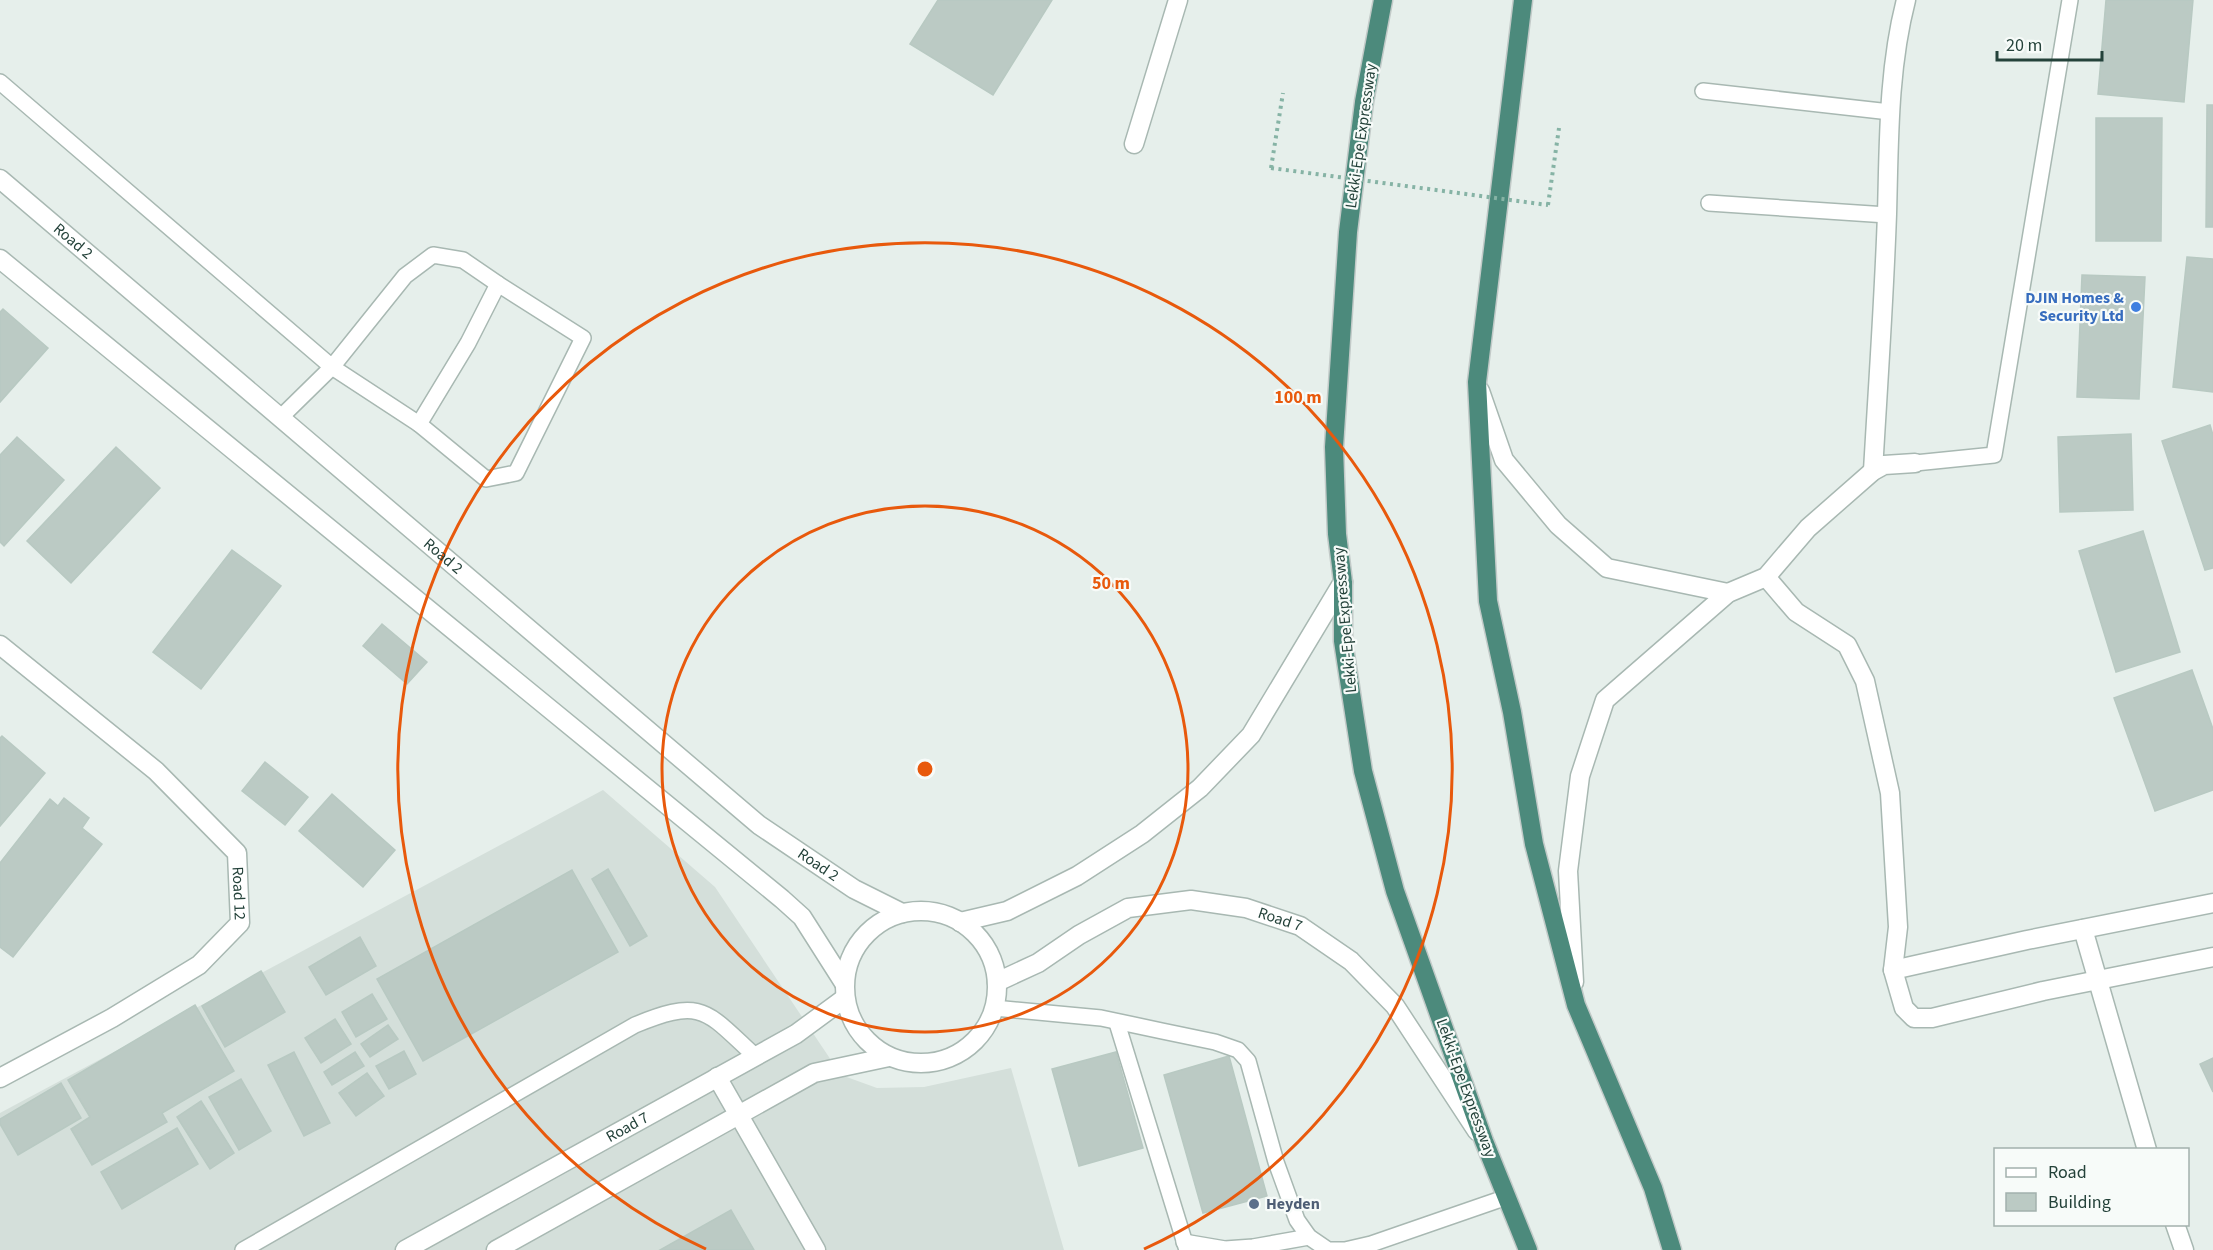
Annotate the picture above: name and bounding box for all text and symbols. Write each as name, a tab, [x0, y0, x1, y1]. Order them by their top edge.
scale bar	[1997, 24, 2102, 62]
text: 20 m	[2006, 33, 2042, 58]
street label: Lekki-Epe Expressway	[1340, 62, 1382, 210]
street label: Road 2	[49, 218, 98, 264]
place label: DJIN Homes & Security Ltd	[2025, 287, 2124, 327]
marker: DJIN Homes & Security Ltd	[2129, 300, 2143, 314]
text: 100 m	[1274, 385, 1322, 410]
street label: Road 2	[419, 533, 468, 579]
street label: Lekki-Epe Expressway	[1328, 546, 1362, 694]
text: 50 m	[1092, 571, 1130, 596]
centre of rings	[915, 759, 935, 779]
street label: Road 2	[793, 843, 843, 887]
street label: Road 12	[227, 866, 251, 920]
street label: Road 7	[1255, 902, 1305, 937]
street label: Lekki-Epe Expressway	[1431, 1016, 1502, 1161]
street label: Road 7	[602, 1107, 653, 1148]
legend	[1994, 1148, 2189, 1226]
text: Road	[2048, 1160, 2087, 1185]
text: Building	[2048, 1190, 2111, 1215]
place label: Heyden	[1266, 1193, 1320, 1215]
marker: Heyden	[1247, 1197, 1261, 1211]

